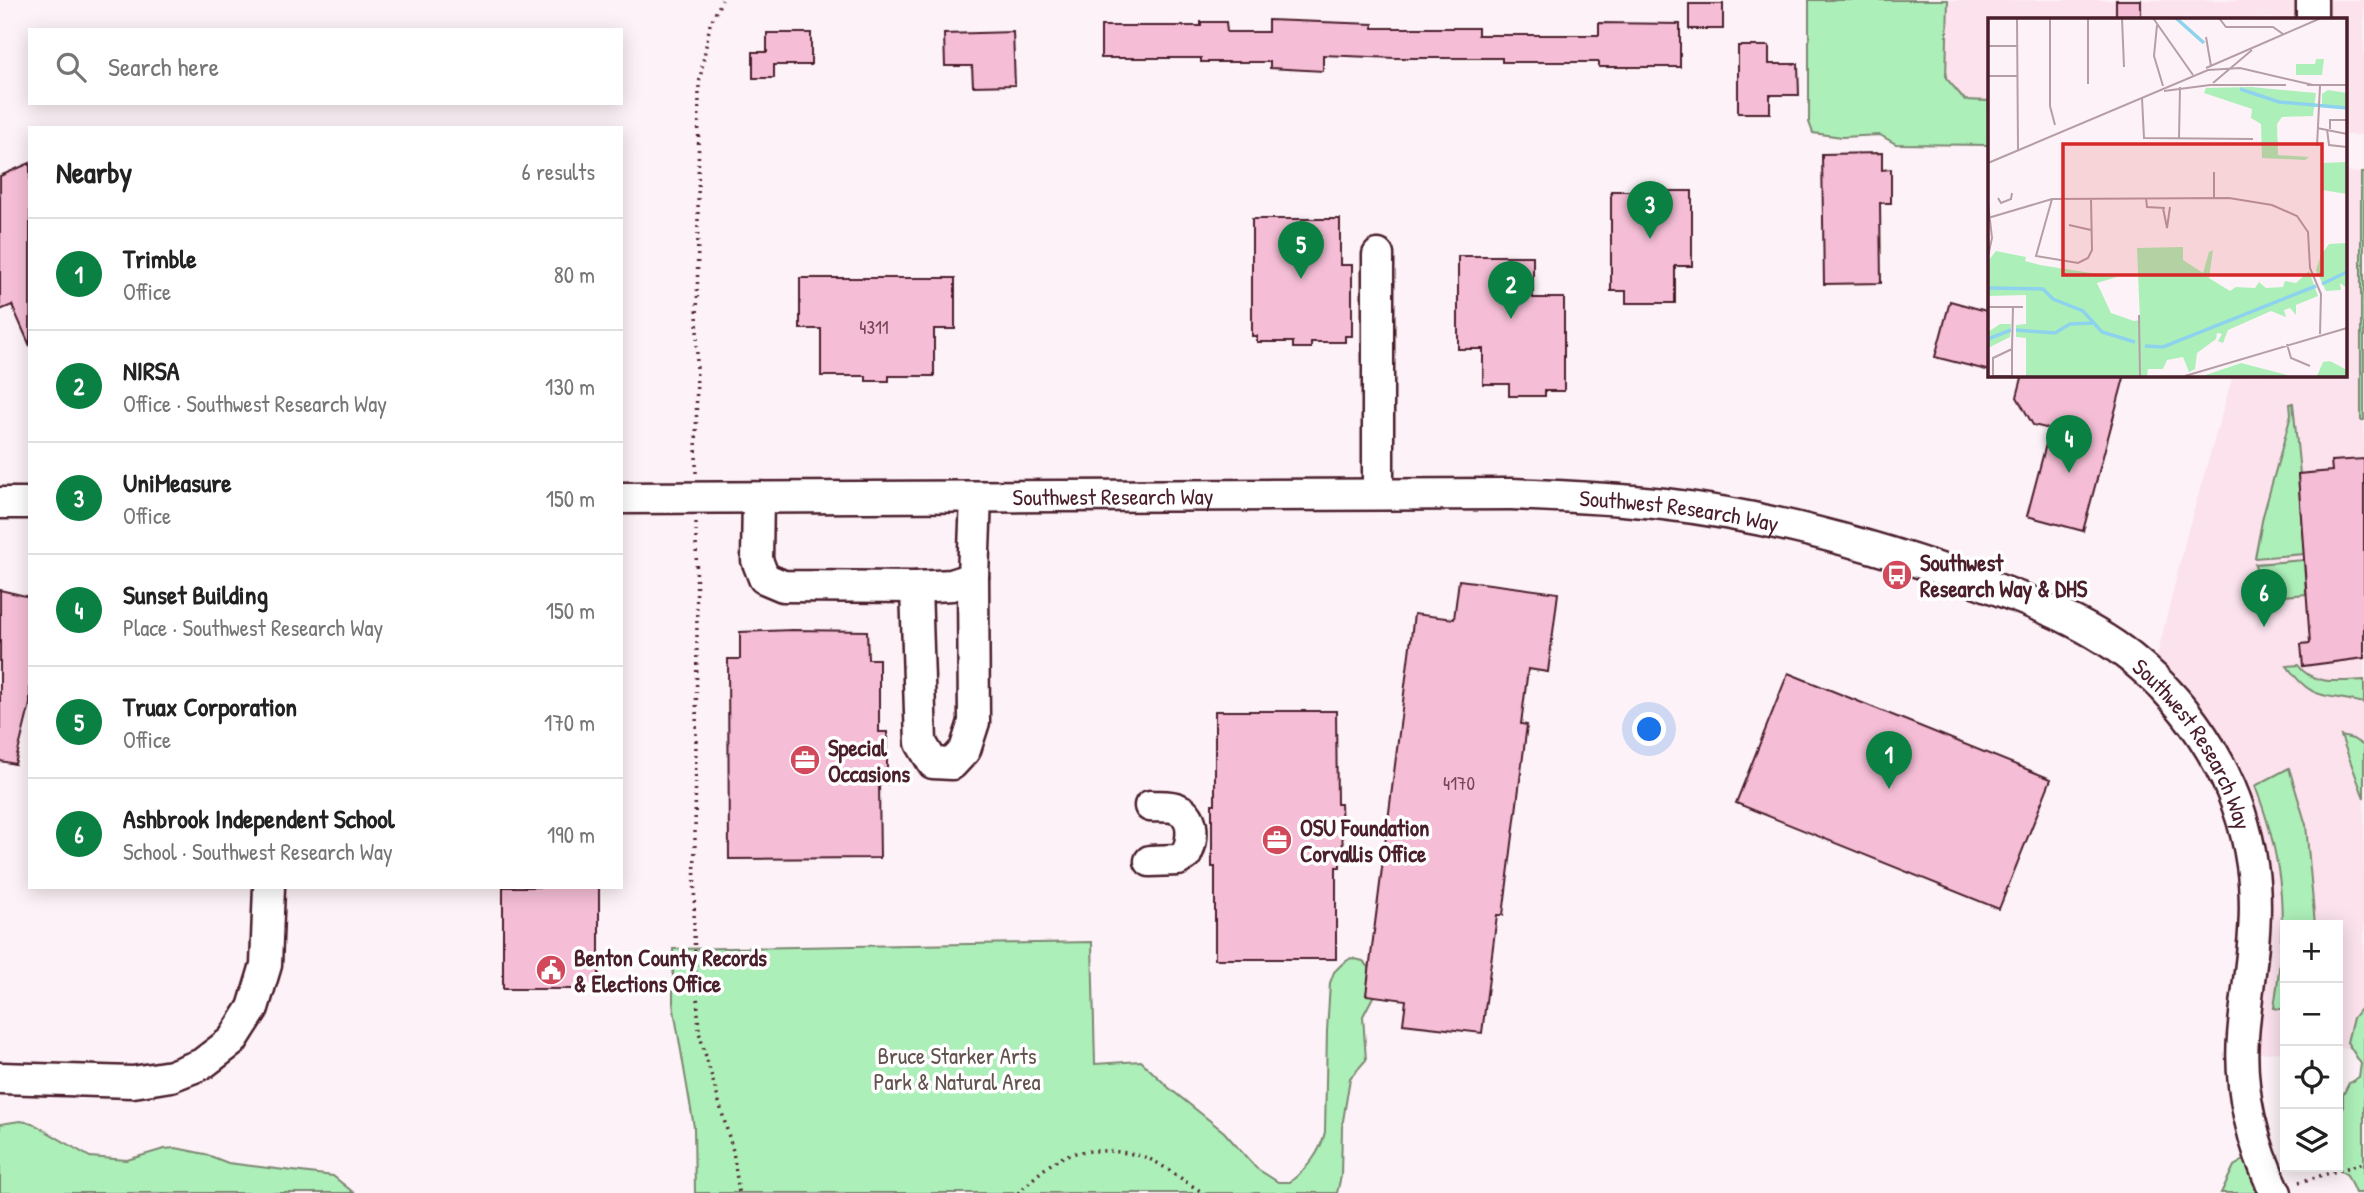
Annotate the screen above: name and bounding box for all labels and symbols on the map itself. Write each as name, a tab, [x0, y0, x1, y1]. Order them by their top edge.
inset map	[1988, 18, 2346, 376]
pin: 3	[1627, 181, 1673, 239]
pin: 5	[1278, 221, 1324, 279]
pin: 2	[1488, 261, 1534, 319]
house number: 4311	[859, 314, 889, 340]
pin: 4	[2046, 415, 2092, 473]
street label: Southwest Research Way	[1012, 480, 1214, 512]
street label: Southwest Research Way	[1579, 482, 1782, 539]
place label: Southwest Research Way & DHS	[1920, 547, 2088, 605]
bus stop icon: Southwest Research Way & DHS	[1880, 558, 1914, 592]
pin: 6	[2241, 569, 2287, 627]
street label: Southwest Research Way	[2127, 651, 2260, 833]
your location	[1632, 712, 1666, 746]
pin: 1	[1866, 731, 1912, 789]
place label: Special Occasions	[828, 732, 910, 789]
office icon: Special Occasions	[788, 743, 822, 777]
house number: 4170	[1443, 770, 1475, 796]
place label: OSU Foundation Corvallis Office	[1300, 812, 1430, 869]
office icon: OSU Foundation Corvallis Office	[1260, 823, 1294, 857]
place label: Benton County Records & Elections Office	[574, 942, 767, 999]
public building icon: Benton County Records & Elections Office	[534, 953, 568, 987]
park label: Bruce Starker Arts Park & Natural Area	[873, 1040, 1041, 1097]

